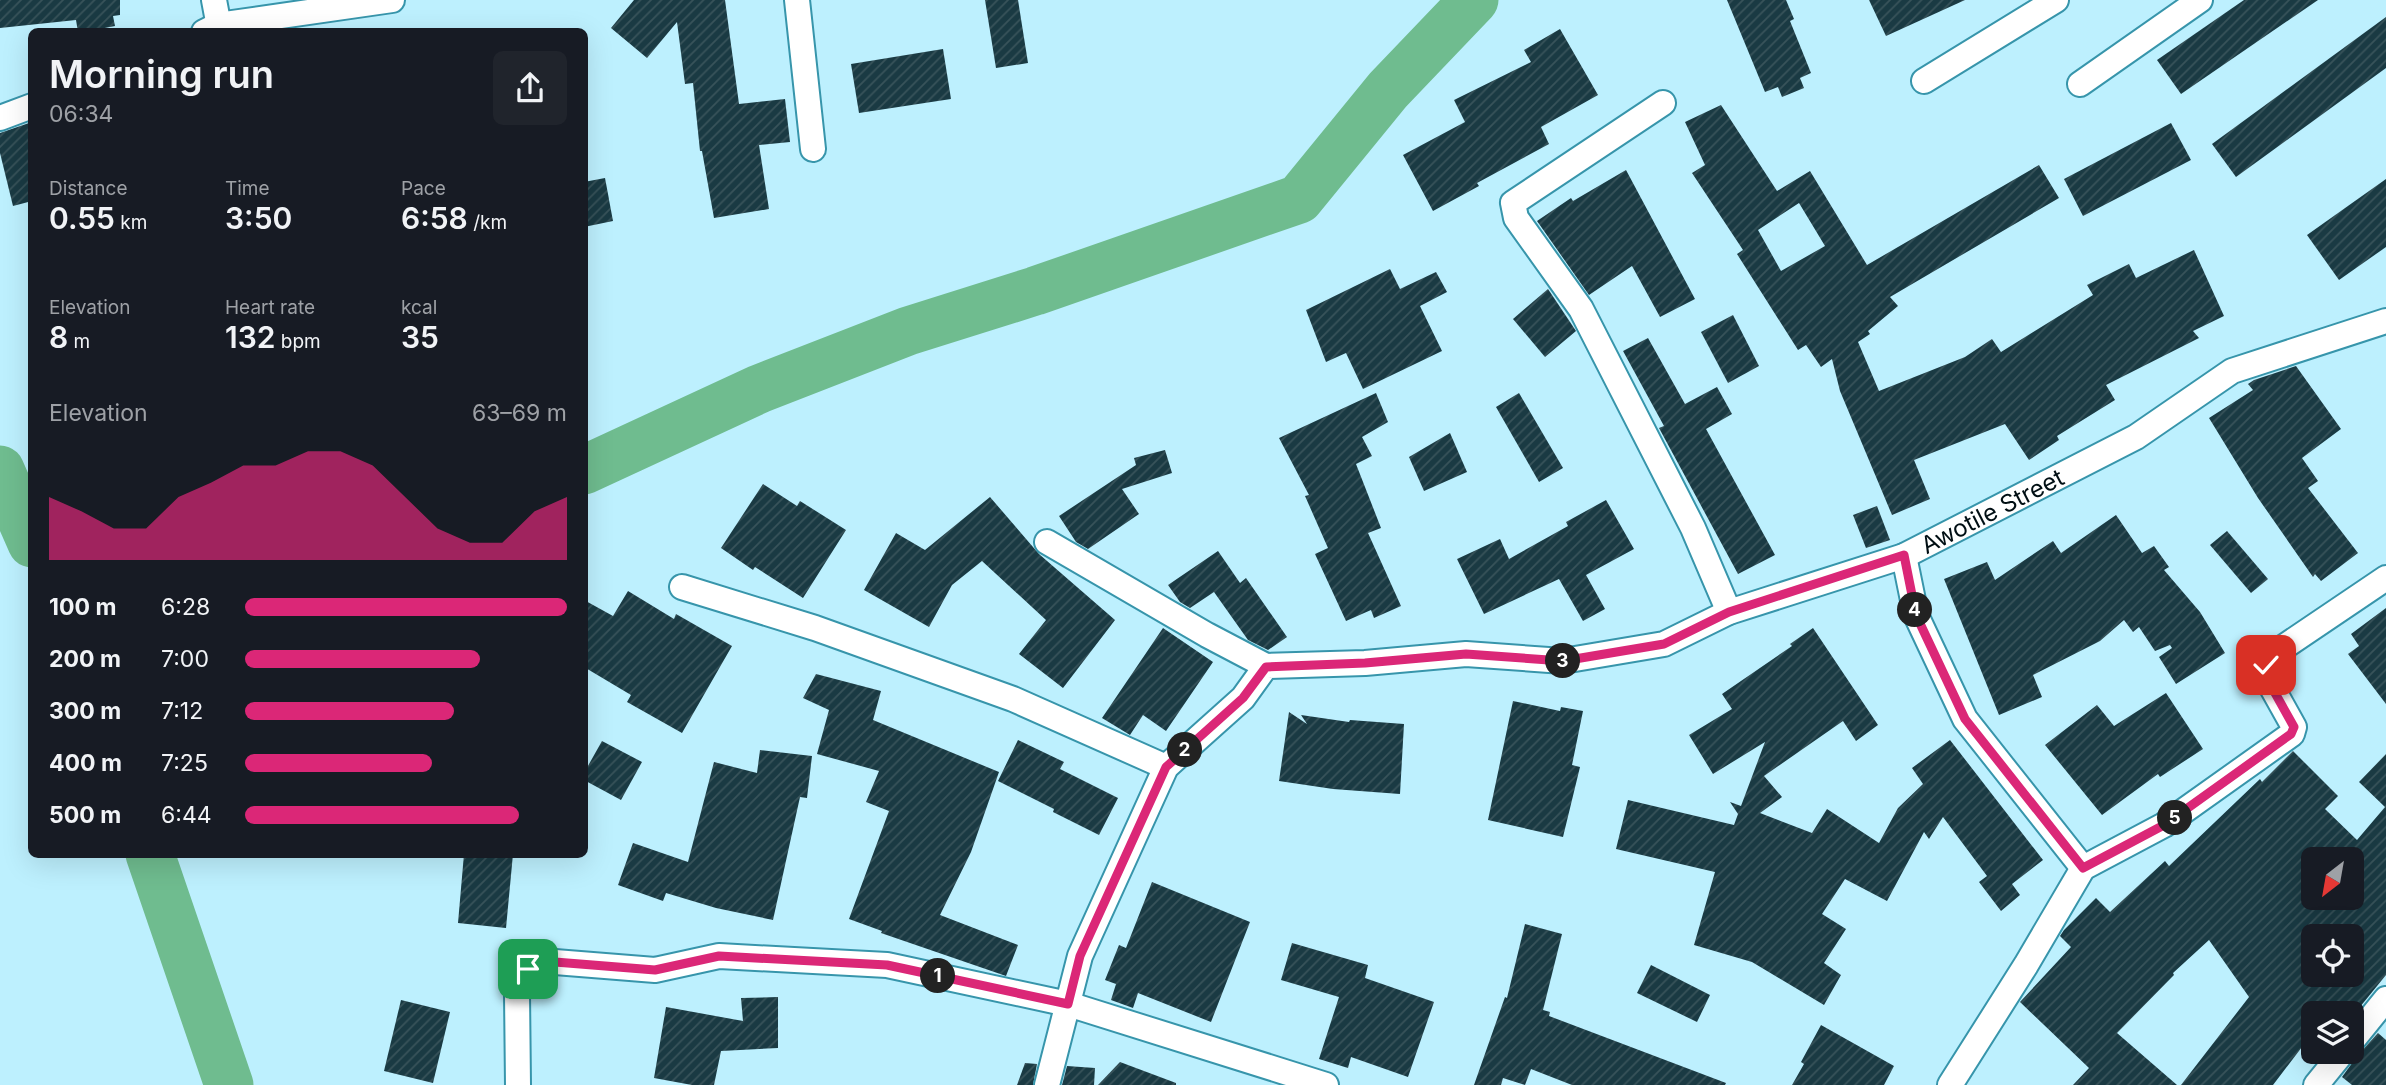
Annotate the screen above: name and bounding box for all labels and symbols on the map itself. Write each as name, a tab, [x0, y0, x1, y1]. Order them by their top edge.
street label: Awotile Street	[1916, 462, 2069, 559]
pin: 4	[1898, 592, 1932, 628]
pin	[2236, 635, 2296, 695]
pin: 3	[1546, 644, 1580, 678]
pin: 2	[1168, 732, 1202, 768]
pin: 5	[2158, 800, 2192, 836]
north arrow	[2301, 847, 2364, 910]
pin	[498, 939, 558, 999]
pin: 1	[920, 958, 956, 993]

